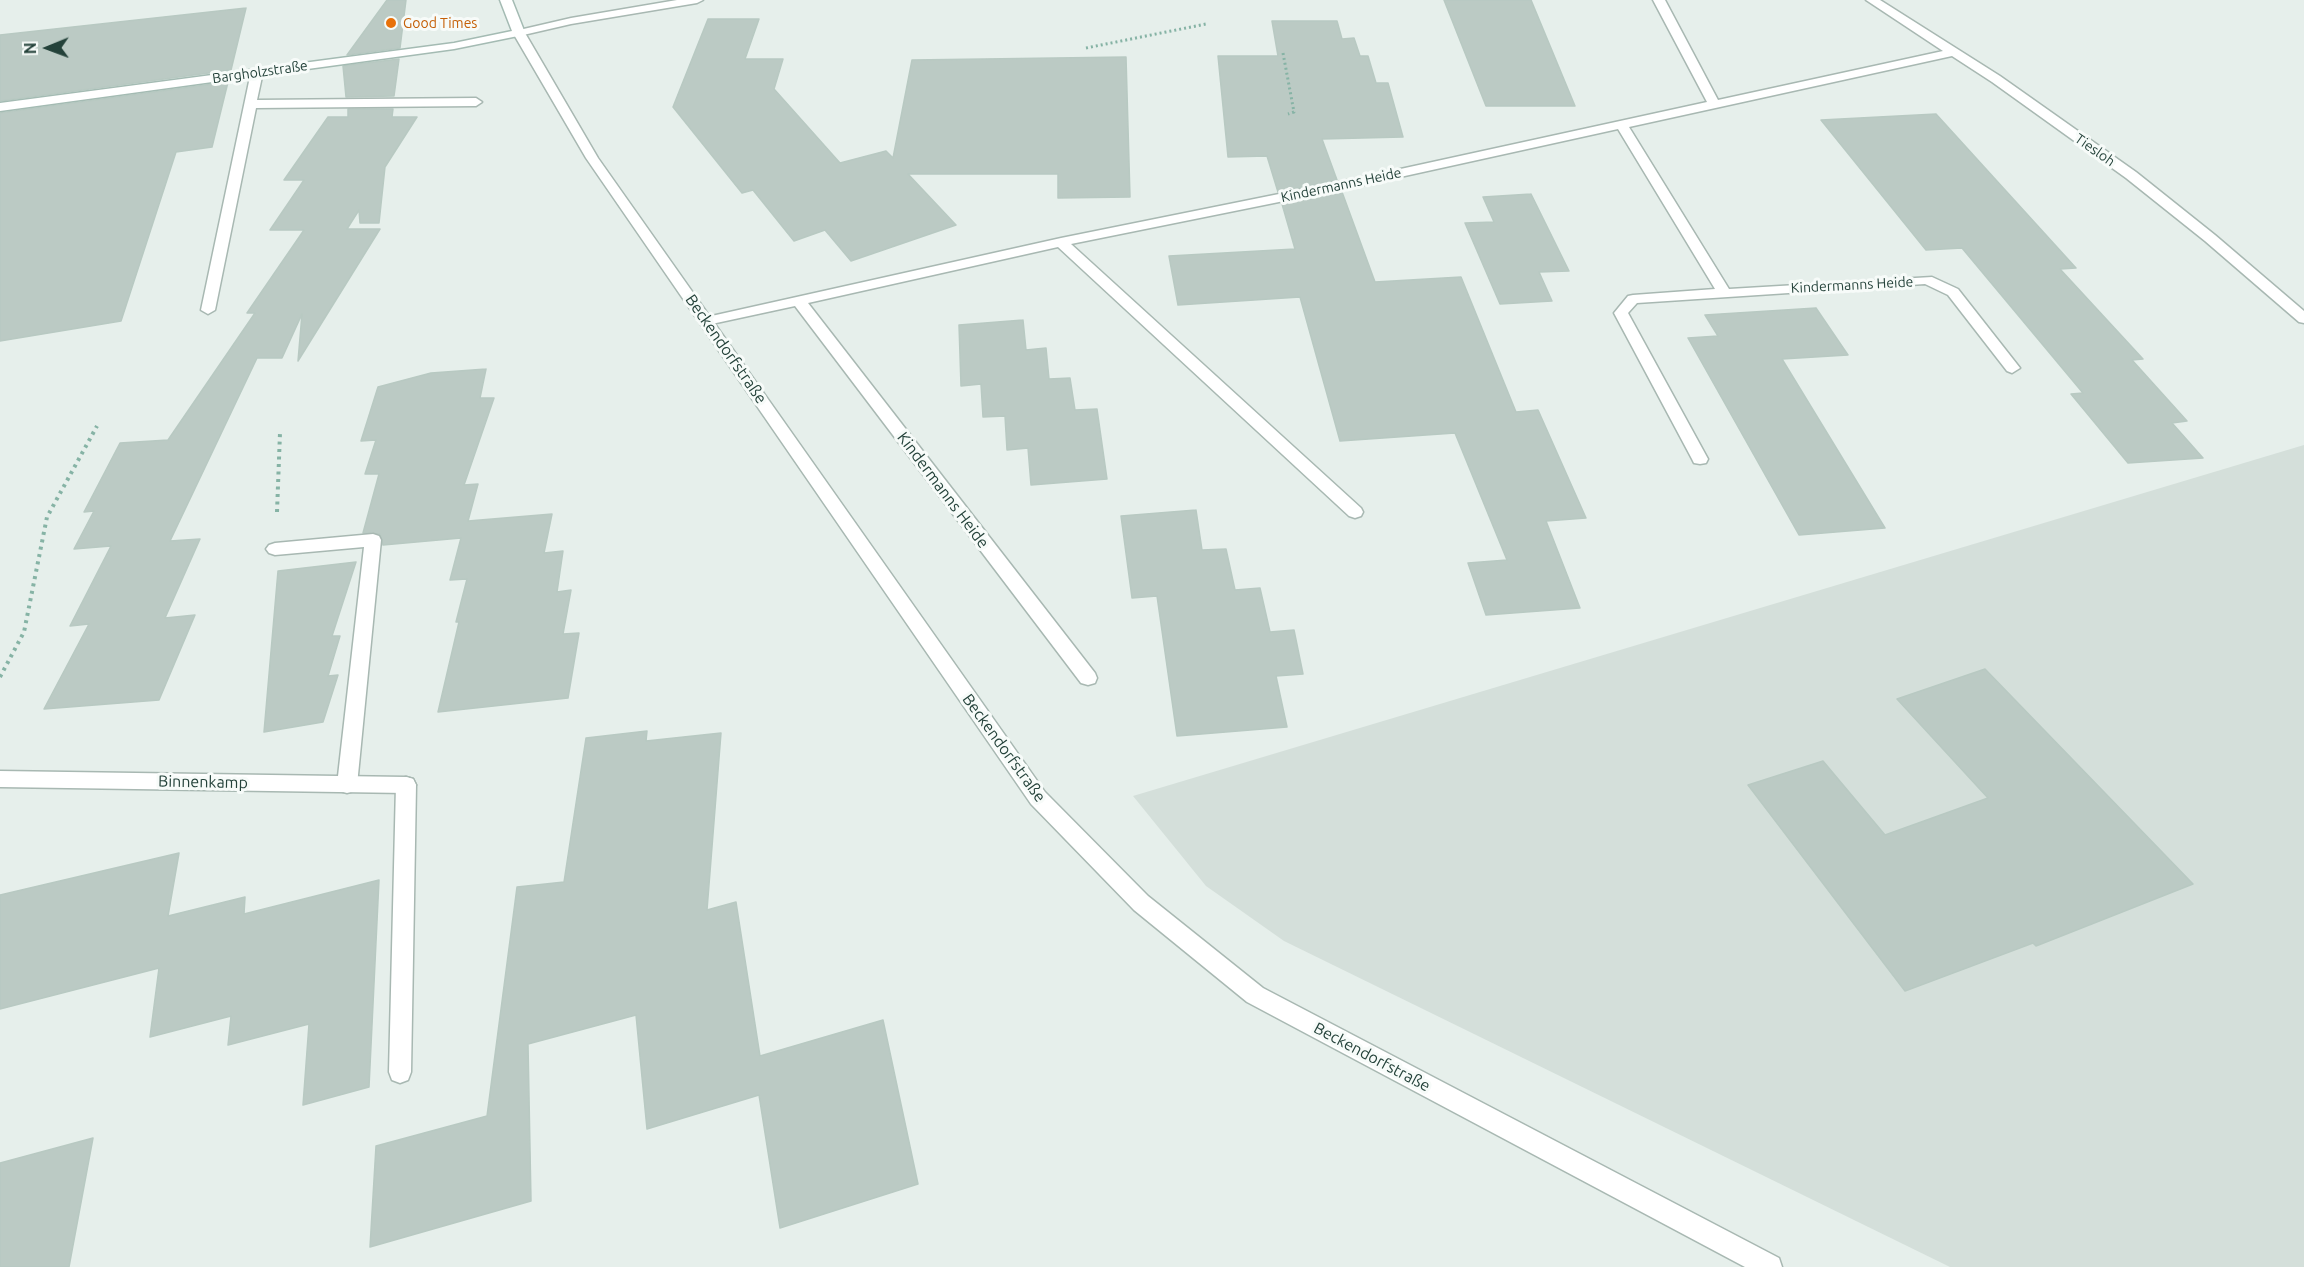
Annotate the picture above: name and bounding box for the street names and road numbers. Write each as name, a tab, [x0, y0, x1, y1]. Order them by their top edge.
street label: Bargholzstraße	[211, 57, 309, 87]
street label: Tiesloh	[2072, 130, 2118, 170]
street label: Kindermanns Heide	[1279, 164, 1403, 206]
street label: Kindermanns Heide	[1790, 273, 1914, 297]
street label: Beckendorfstraße	[681, 291, 771, 407]
street label: Kindermanns Heide	[893, 428, 993, 552]
street label: Beckendorfstraße	[958, 690, 1050, 806]
street label: Binnenkamp	[158, 772, 248, 792]
street label: Beckendorfstraße	[1311, 1018, 1433, 1096]

